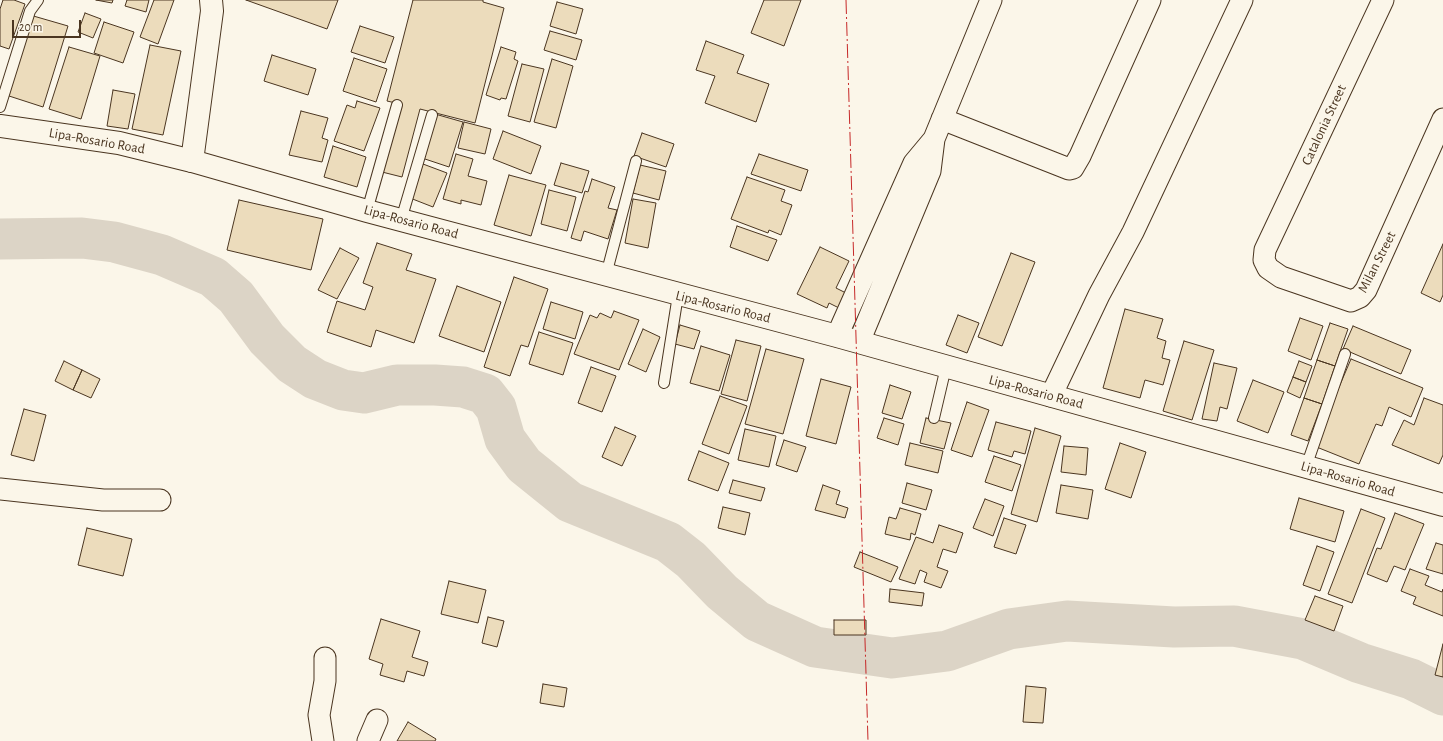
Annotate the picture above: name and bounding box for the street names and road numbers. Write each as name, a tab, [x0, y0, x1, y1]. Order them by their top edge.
street label: Catalonia Street	[1298, 82, 1350, 168]
street label: Lipa-Rosario Road	[48, 124, 146, 158]
street label: Lipa-Rosario Road	[362, 201, 460, 243]
street label: Milan Street	[1354, 228, 1400, 296]
street label: Lipa-Rosario Road	[674, 287, 772, 327]
street label: Lipa-Rosario Road	[987, 371, 1085, 413]
street label: Lipa-Rosario Road	[1299, 458, 1397, 500]

